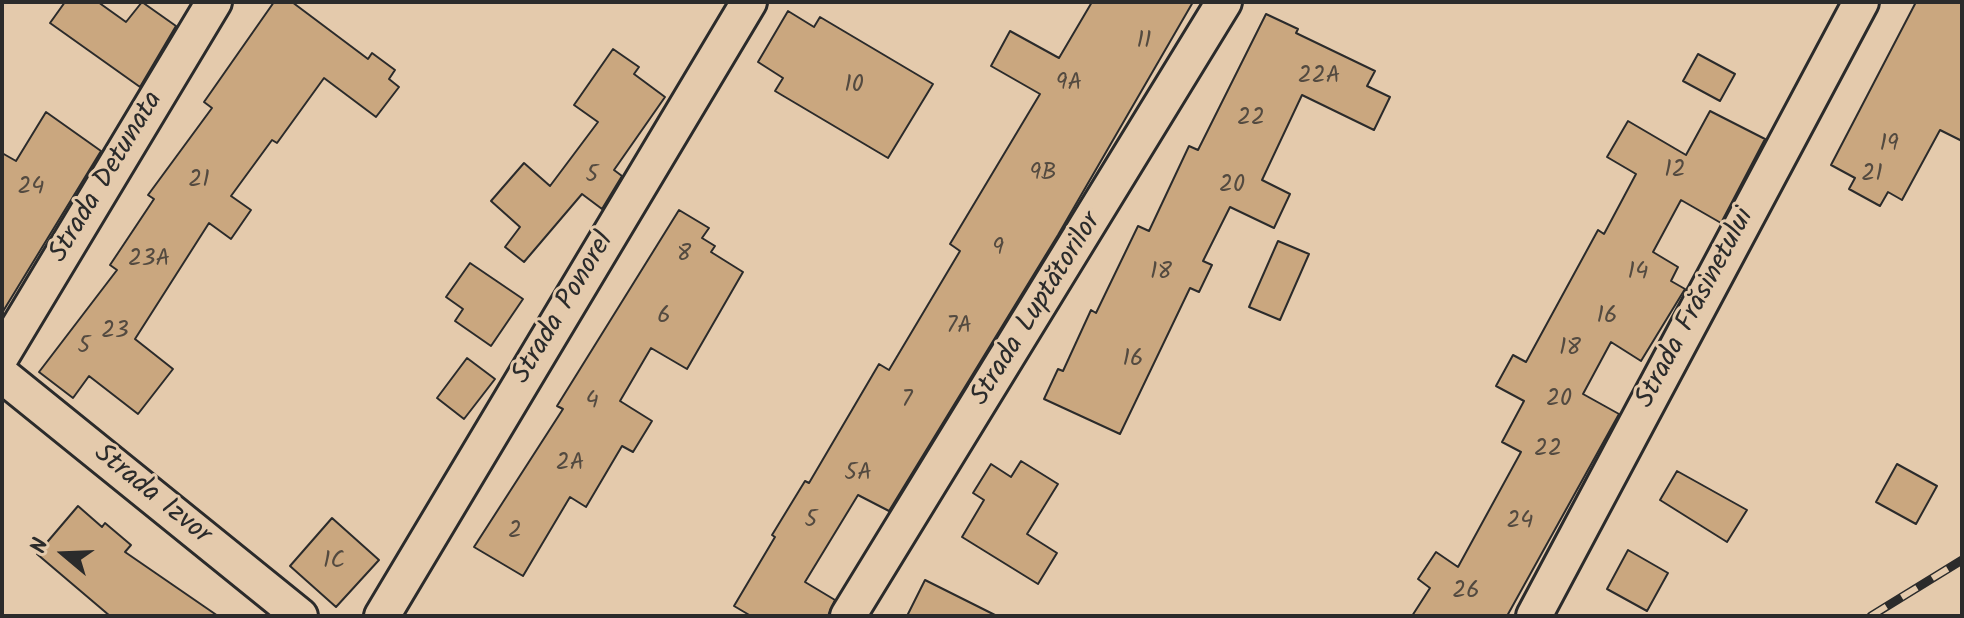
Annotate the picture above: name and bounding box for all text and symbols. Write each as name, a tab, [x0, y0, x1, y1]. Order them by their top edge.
house number: 11	[1136, 29, 1152, 57]
house number: 22A	[1298, 64, 1340, 92]
house number: 9A	[1056, 71, 1082, 99]
house number: 10	[844, 73, 864, 101]
street label: Strada Detunata	[44, 86, 172, 270]
house number: 22	[1237, 106, 1265, 134]
house number: 19	[1879, 132, 1899, 160]
house number: 12	[1664, 158, 1686, 186]
house number: 9B	[1030, 161, 1056, 189]
house number: 21	[1861, 162, 1883, 190]
house number: 5	[586, 163, 598, 191]
house number: 21	[188, 168, 210, 196]
house number: 20	[1219, 173, 1245, 201]
house number: 24	[17, 175, 45, 203]
street label: Strada Frăsinetului	[1630, 204, 1764, 414]
street label: Strada Luptătorilor	[965, 207, 1111, 413]
street label: Strada Ponorel	[507, 227, 623, 391]
house number: 9	[992, 236, 1004, 264]
house number: 8	[677, 242, 691, 270]
house number: 23A	[128, 247, 170, 275]
house number: 18	[1150, 260, 1172, 288]
house number: 14	[1628, 260, 1648, 288]
house number: 6	[657, 304, 671, 332]
house number: 16	[1597, 304, 1617, 332]
house number: 7A	[946, 314, 972, 342]
house number: 23	[101, 319, 129, 347]
house number: 5	[78, 334, 90, 362]
house number: 18	[1559, 336, 1581, 364]
house number: 16	[1123, 347, 1143, 375]
house number: 20	[1546, 387, 1572, 415]
house number: 7	[901, 388, 913, 416]
house number: 4	[585, 389, 599, 417]
house number: 22	[1534, 437, 1562, 465]
street label: Strada Izvor	[86, 439, 216, 553]
house number: 2A	[556, 451, 584, 479]
house number: 5A	[844, 461, 872, 489]
house number: 5	[805, 508, 817, 536]
house number: 24	[1506, 509, 1534, 537]
north arrow	[24, 514, 104, 594]
house number: 2	[508, 519, 522, 547]
text: N	[22, 534, 60, 558]
house number: 1C	[323, 549, 345, 577]
house number: 26	[1452, 579, 1480, 607]

